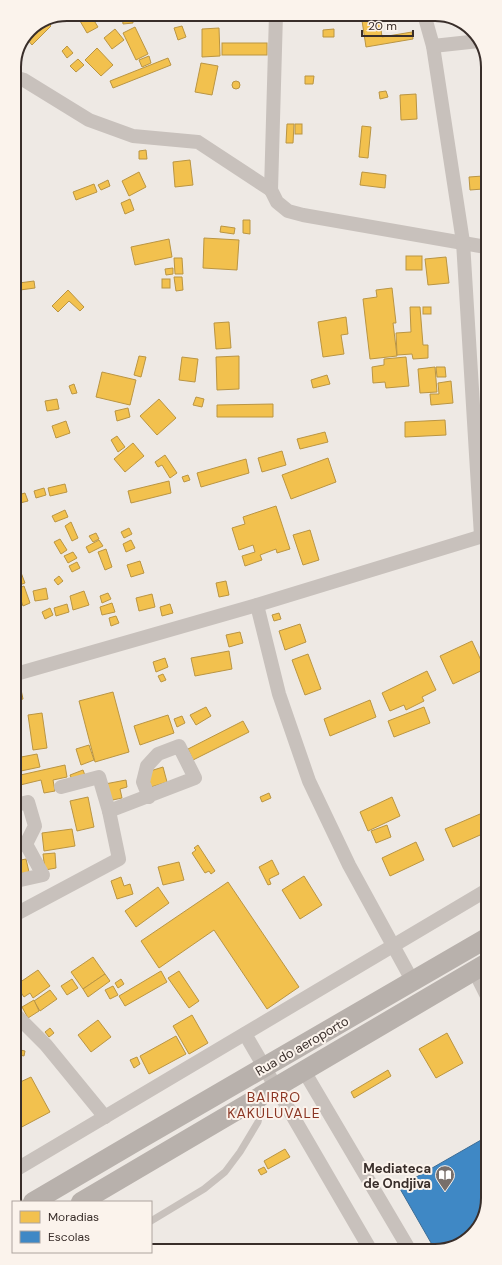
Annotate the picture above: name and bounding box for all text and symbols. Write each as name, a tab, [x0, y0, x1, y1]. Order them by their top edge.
scale bar	[362, 12, 413, 38]
text: 20 m	[368, 18, 397, 34]
street label: Rua do aeroporto	[252, 1012, 352, 1080]
district label: BAIRRO KAKULUVALE	[227, 1088, 321, 1122]
place label: Mediateca de Ondjiva	[363, 1160, 431, 1192]
library icon: Mediateca de Ondjiva	[434, 1164, 456, 1192]
legend	[12, 1201, 152, 1253]
text: Moradias	[48, 1209, 99, 1225]
text: Escolas	[48, 1229, 90, 1245]

